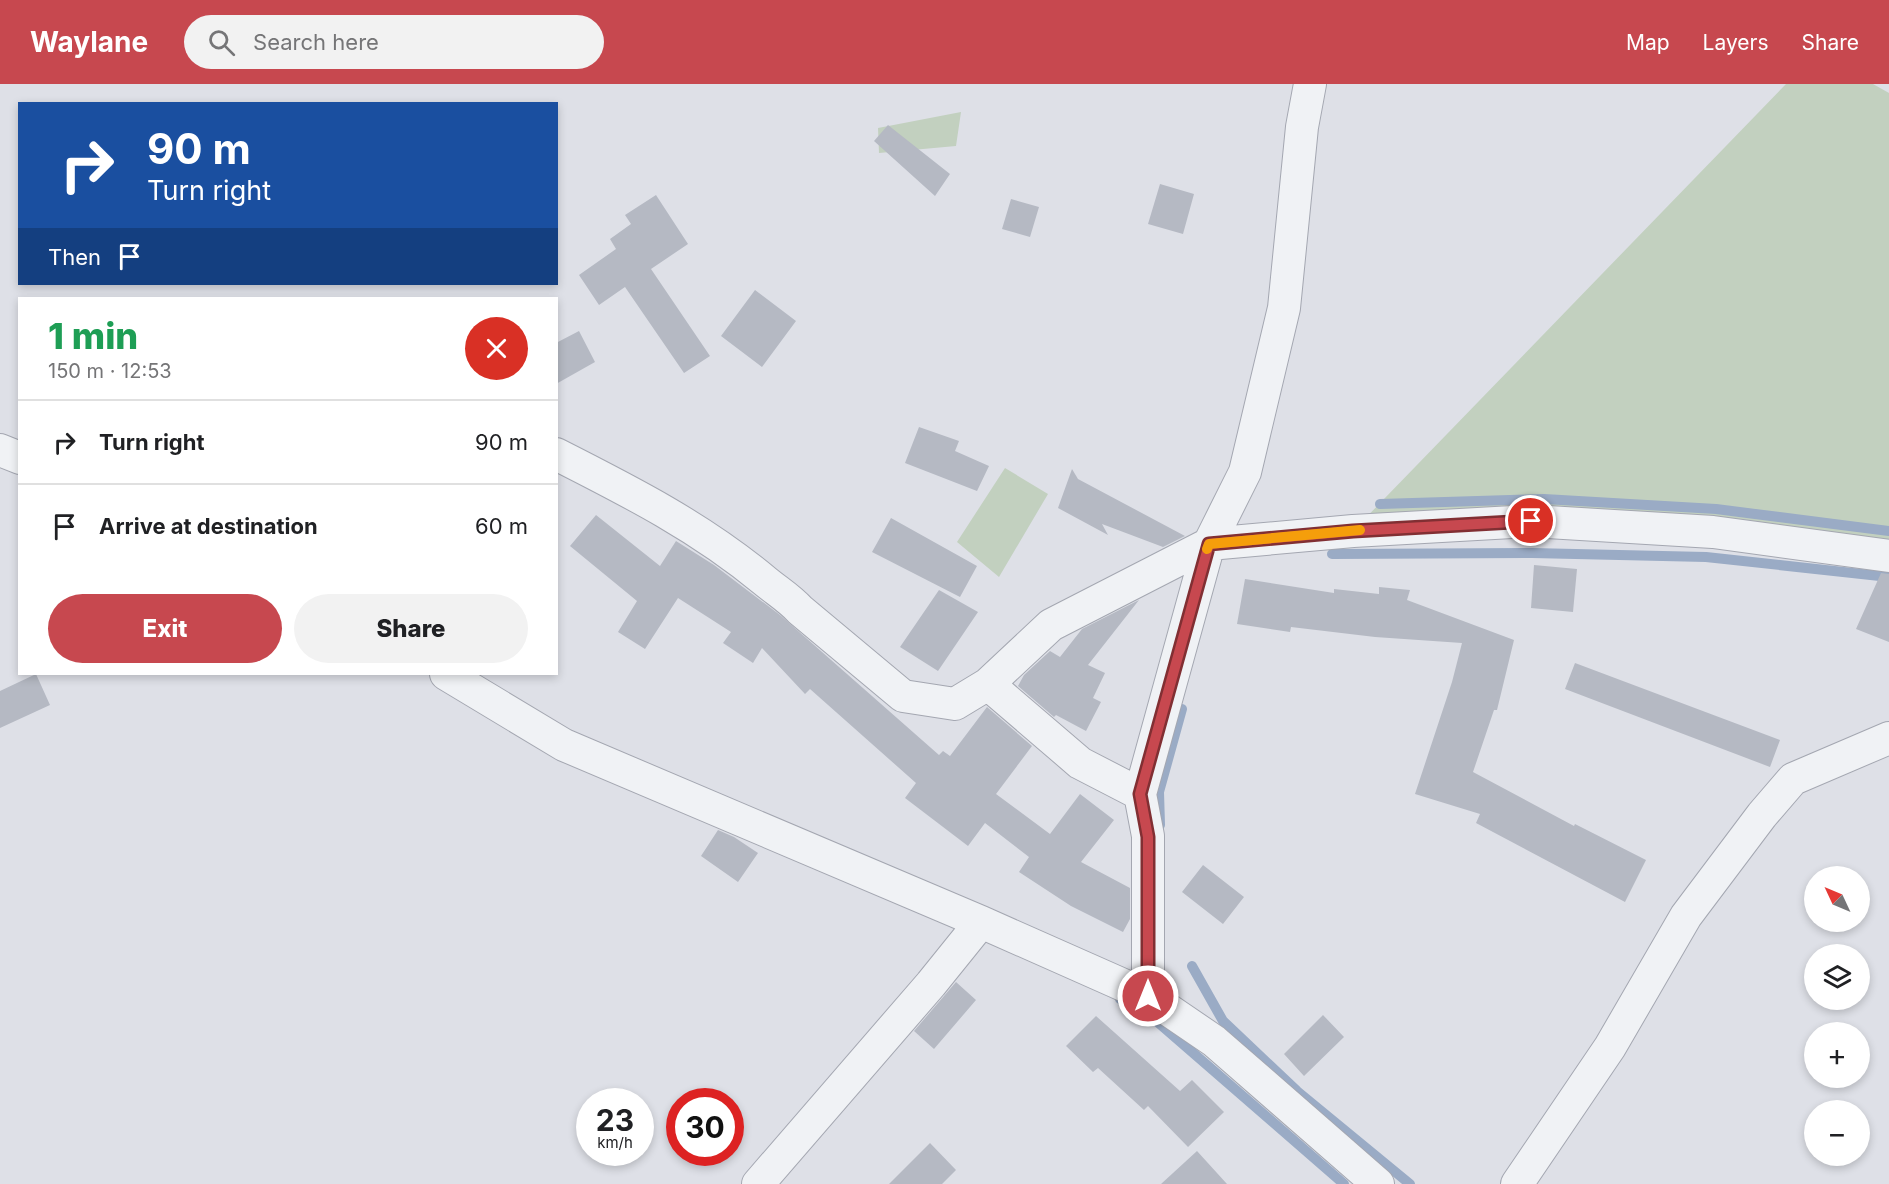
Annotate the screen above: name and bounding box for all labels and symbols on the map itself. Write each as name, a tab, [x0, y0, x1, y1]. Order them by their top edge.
pin	[1505, 495, 1556, 546]
north arrow	[1804, 866, 1870, 932]
position arrow	[1116, 964, 1180, 1028]
speed limit sign: 30	[666, 1088, 744, 1166]

